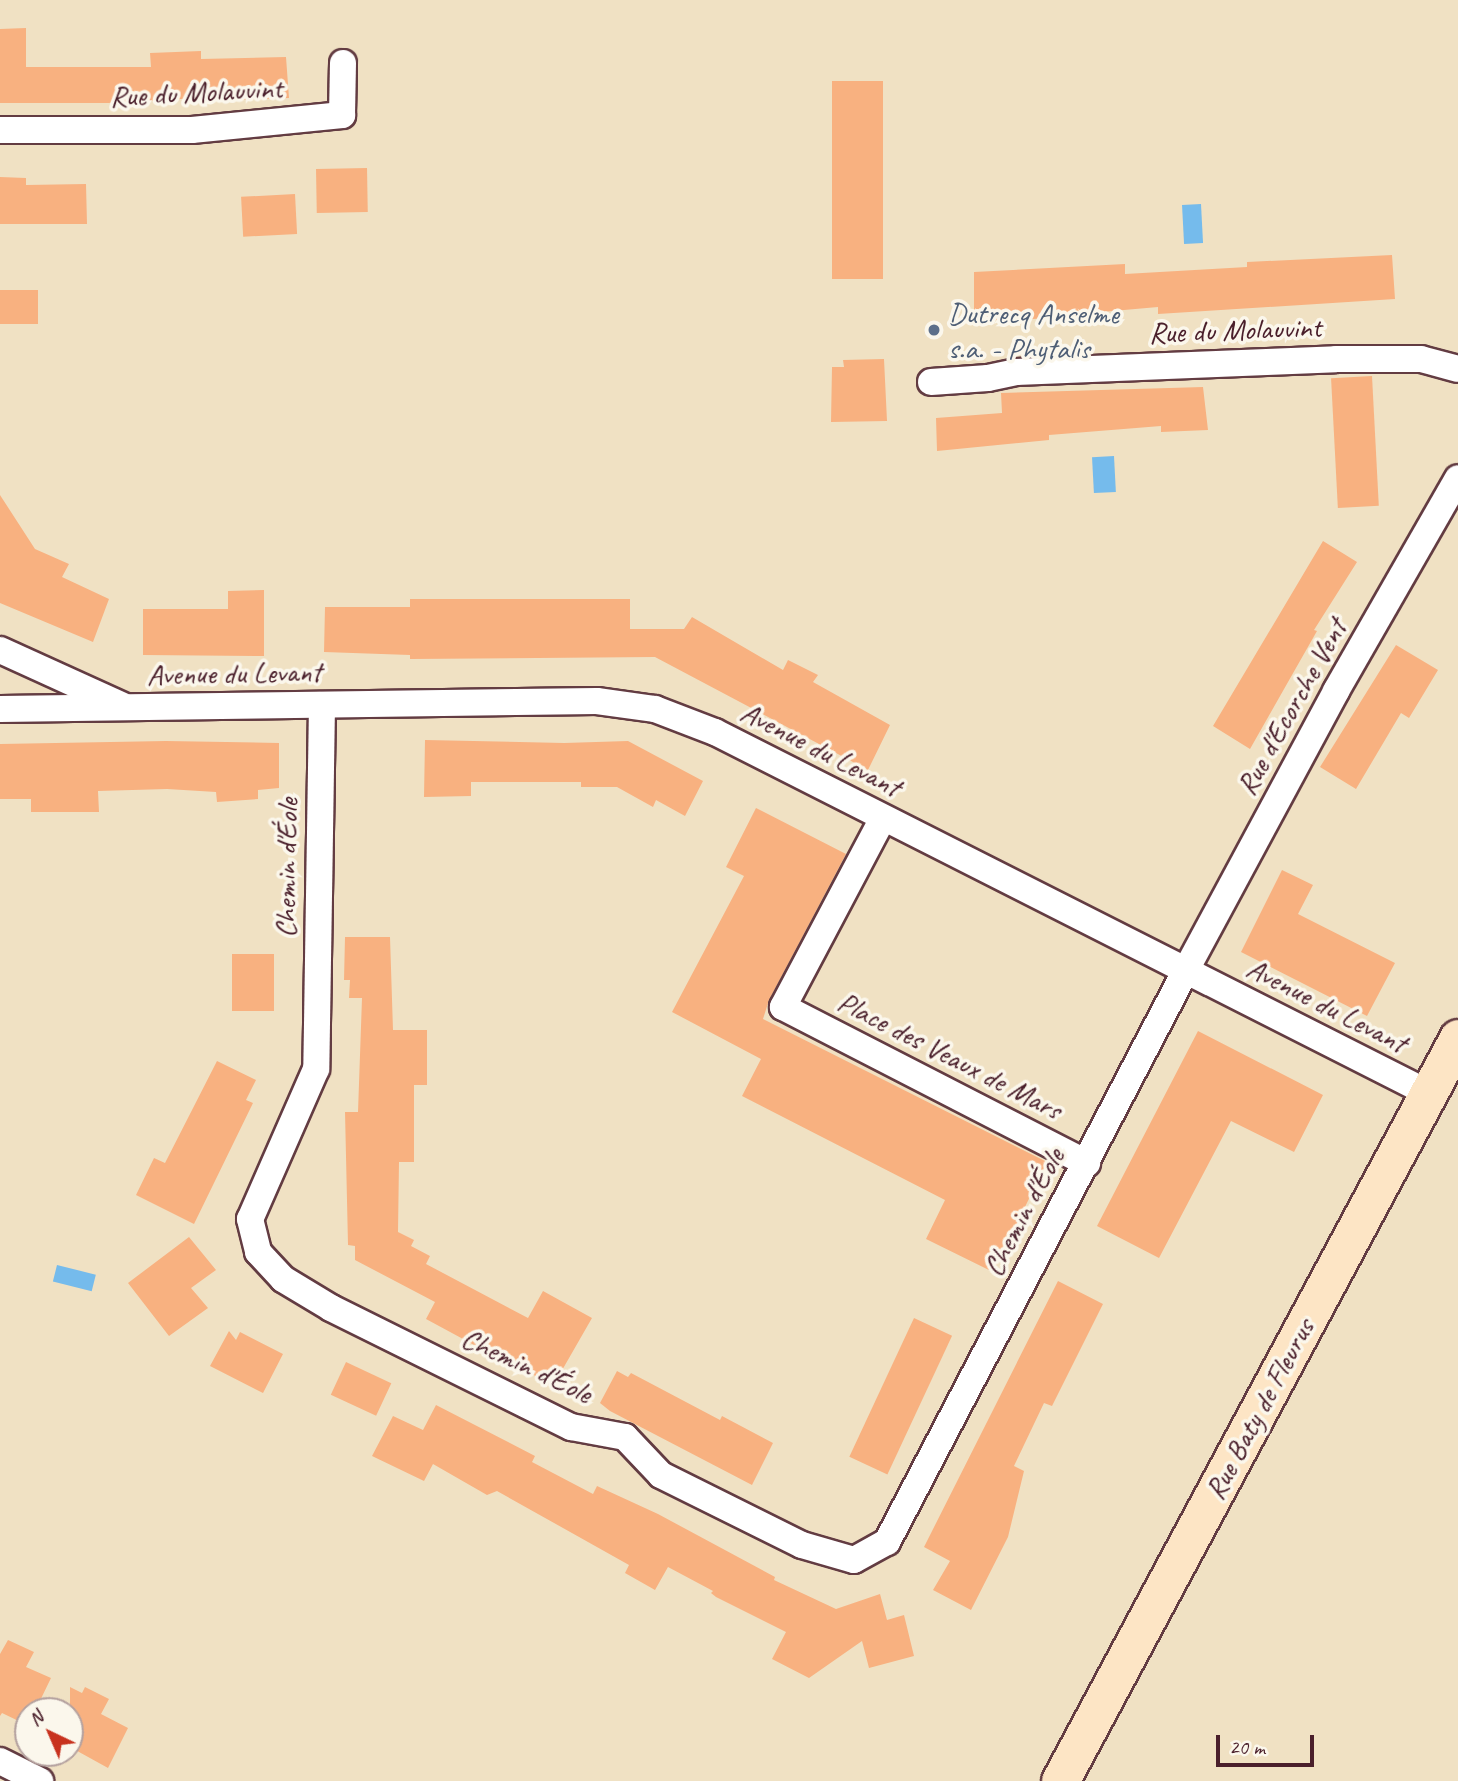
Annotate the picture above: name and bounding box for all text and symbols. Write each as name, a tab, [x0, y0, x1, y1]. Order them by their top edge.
street label: Rue du Molauvint	[109, 70, 283, 114]
place label: Dutrecq Anselme s.a. - Phytalis	[948, 295, 1117, 366]
street label: Rue du Molauvint	[1148, 309, 1322, 351]
marker: Dutrecq Anselme s.a. - Phytalis	[926, 322, 942, 338]
street label: Rue d'Ecorche Vent	[1228, 613, 1354, 801]
street label: Avenue du Levant	[147, 653, 321, 693]
street label: Avenue du Levant	[735, 693, 907, 805]
street label: Chemin d'Éole	[267, 798, 305, 938]
street label: Avenue du Levant	[1241, 949, 1413, 1061]
street label: Place des Veaux de Mars	[831, 983, 1069, 1127]
street label: Chemin d'Éole	[974, 1142, 1072, 1282]
street label: Rue Baty de Fleurus	[1196, 1312, 1322, 1506]
street label: Chemin d'Éole	[456, 1319, 598, 1411]
north arrow	[14, 1697, 84, 1767]
text: N	[23, 1706, 48, 1731]
scale bar	[1220, 1722, 1318, 1766]
text: 20 m	[1229, 1734, 1265, 1760]

